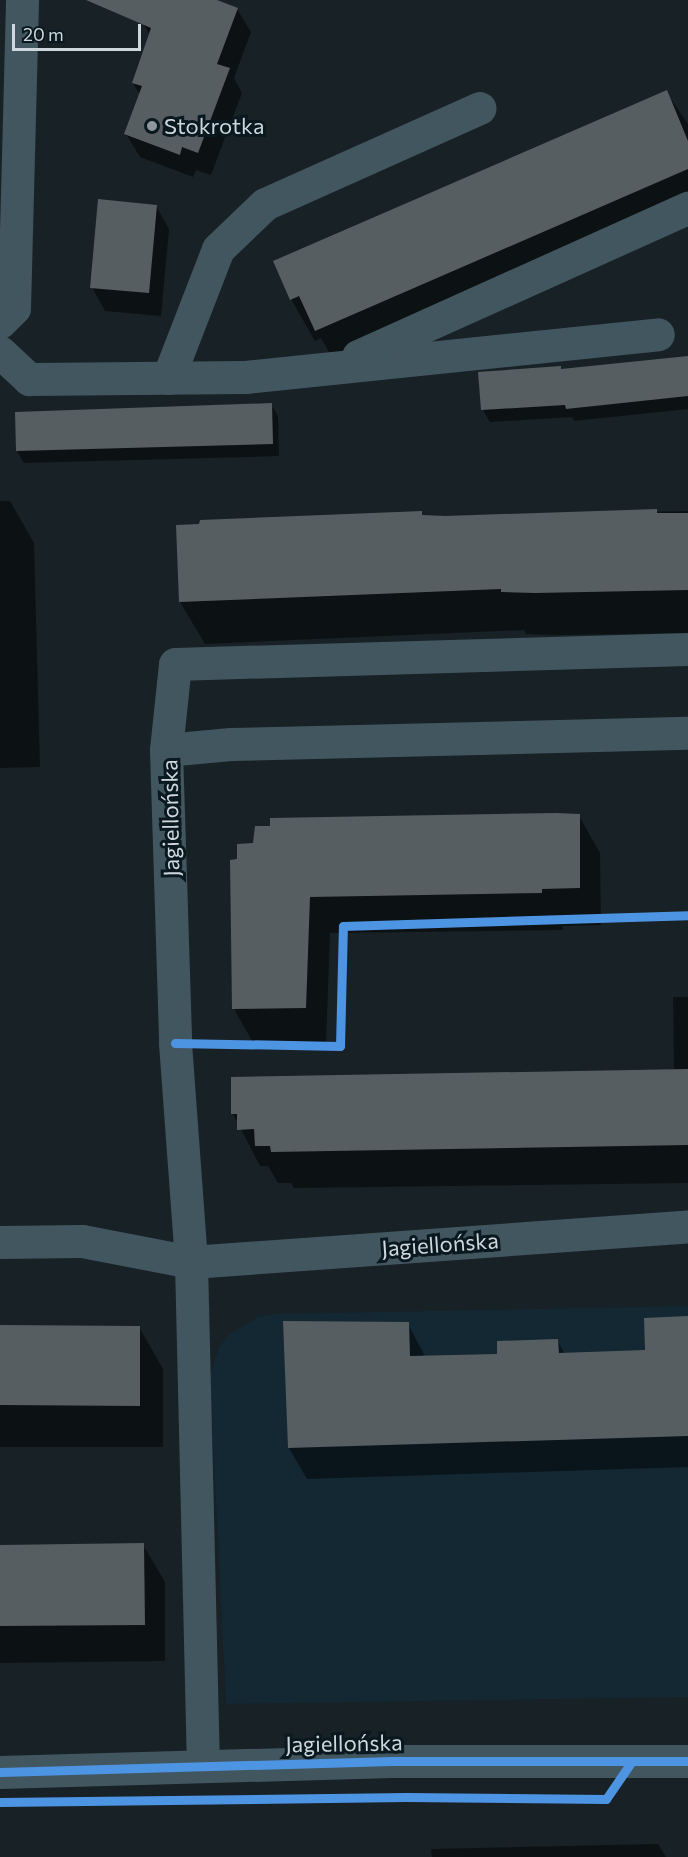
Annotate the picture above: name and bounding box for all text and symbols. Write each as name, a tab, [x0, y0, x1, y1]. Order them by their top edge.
scale bar	[15, 12, 144, 50]
text: 20 m	[23, 23, 64, 45]
place label: Stokrotka	[164, 113, 264, 139]
marker: Stokrotka	[145, 119, 159, 133]
street label: Jagiellońska	[156, 759, 184, 877]
street label: Jagiellońska	[380, 1227, 500, 1261]
street label: Jagiellońska	[285, 1729, 403, 1757]

